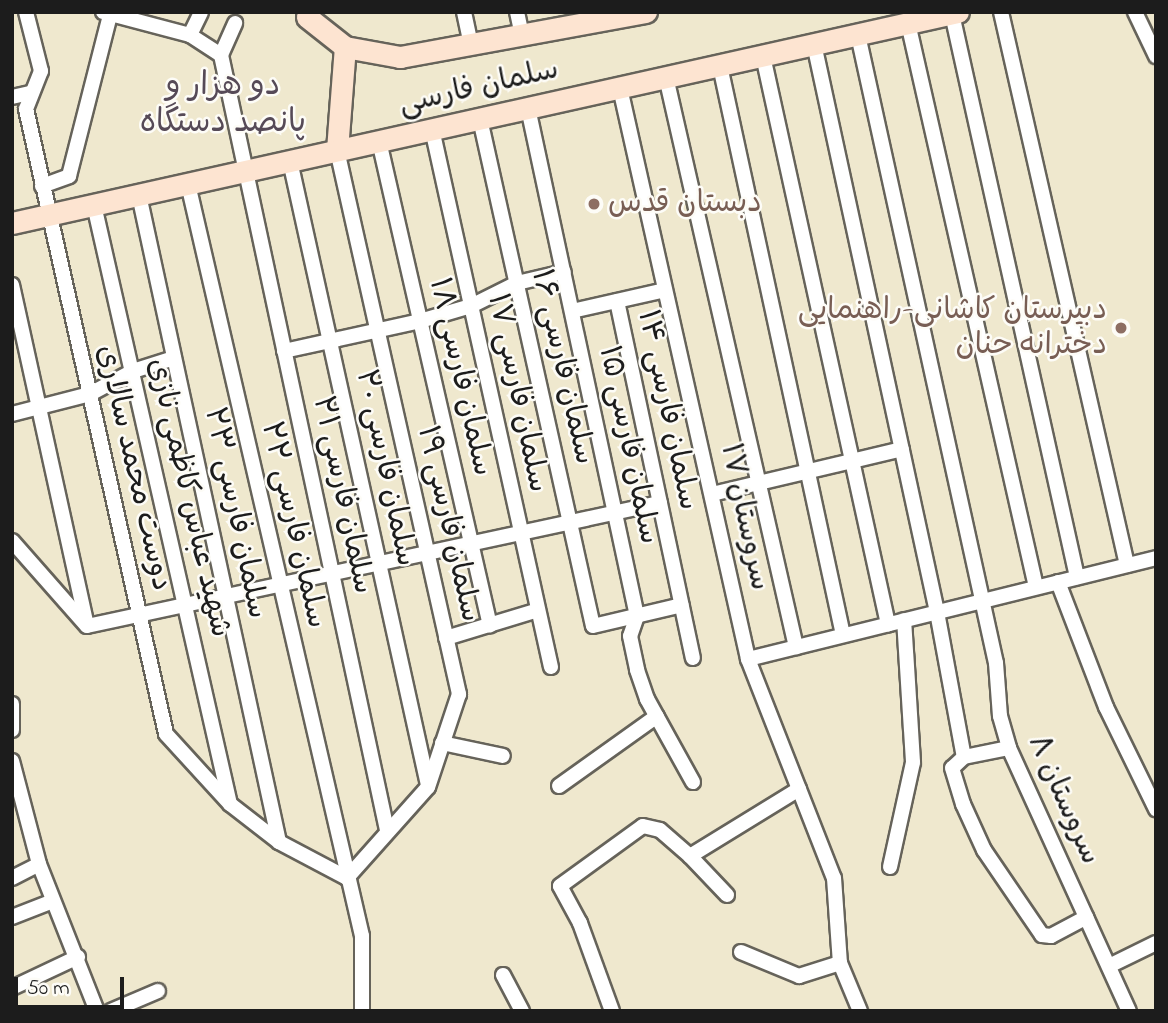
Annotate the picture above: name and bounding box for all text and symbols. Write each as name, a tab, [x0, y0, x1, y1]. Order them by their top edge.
street label: سلمان فارسی	[396, 52, 562, 124]
district label: دو هزار و پانصد دستگاه	[140, 69, 306, 144]
place label: دبستان قدس	[608, 186, 762, 222]
marker: دبستان قدس	[586, 196, 602, 212]
street label: سلمان فارسی ۱۶	[522, 266, 602, 468]
street label: سلمان فارسی ۱۸	[420, 274, 500, 480]
street label: سلمان فارسی ۱۷	[478, 290, 556, 496]
place label: دبیرستان کاشانی-راهنمایی دخترانه حنان	[798, 293, 1107, 364]
street label: سلمان فارسی ۱۴	[628, 307, 706, 513]
marker: دبیرستان کاشانی-راهنمایی دخترانه حنان	[1113, 320, 1129, 336]
street label: دوست محمد سالاری	[87, 342, 179, 594]
street label: سلمان فارسی ۱۵	[589, 343, 667, 547]
street label: شهید عباس کاظمی نازی	[138, 355, 238, 641]
street label: سلمان فارسی ۲۰	[347, 366, 423, 570]
street label: سلمان فارسی ۲۱	[303, 393, 381, 597]
street label: سلمان فارسی ۲۳	[195, 404, 275, 622]
street label: سلمان فارسی ۲۲	[252, 418, 334, 632]
street label: سلمان فارسی ۱۹	[408, 423, 488, 625]
street label: سروستان ۱۷	[711, 440, 777, 594]
street label: سروستان ۸	[1018, 730, 1108, 870]
scale bar	[18, 964, 128, 1008]
text: 50 m	[27, 974, 70, 1004]

